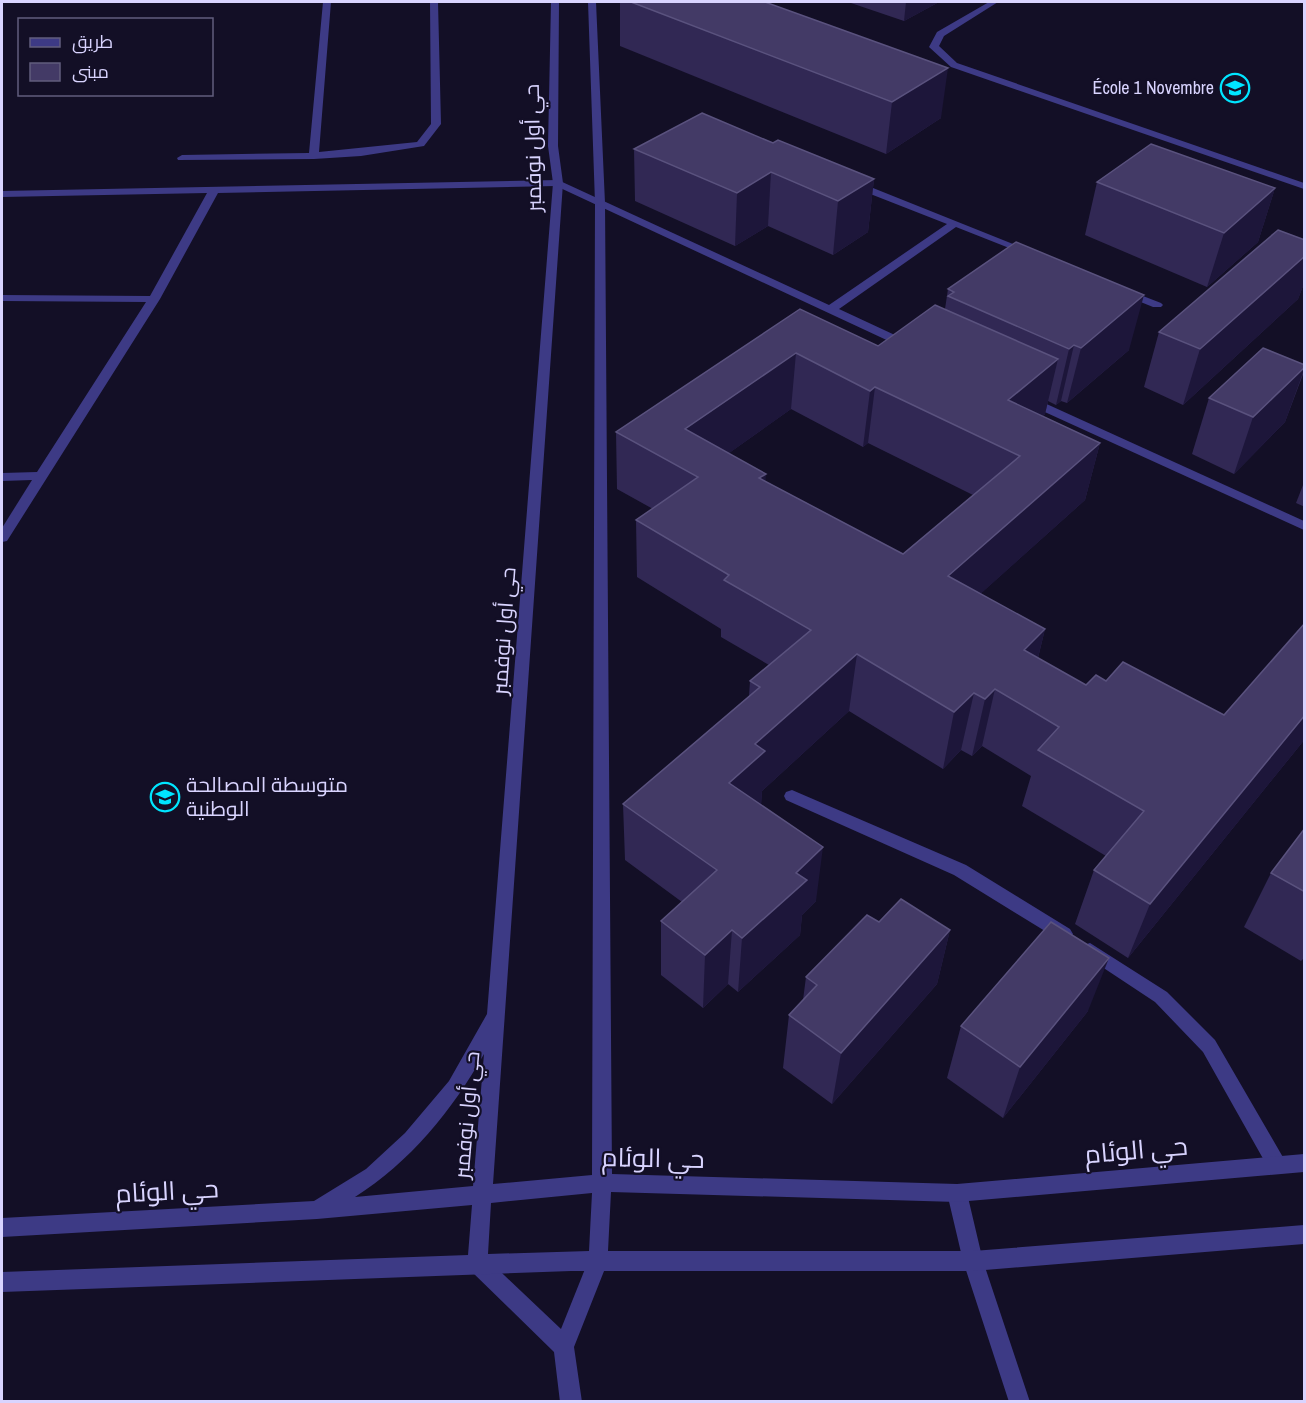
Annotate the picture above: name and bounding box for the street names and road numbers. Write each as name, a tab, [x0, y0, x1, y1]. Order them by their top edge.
street label: حي أول نوفمبر	[517, 84, 550, 213]
street label: حي أول نوفمبر	[485, 566, 524, 697]
street label: حي أول نوفمبر	[446, 1050, 489, 1181]
street label: حي الوئام	[1083, 1128, 1189, 1175]
street label: حي الوئام	[601, 1139, 705, 1180]
street label: حي الوئام	[114, 1170, 220, 1215]

